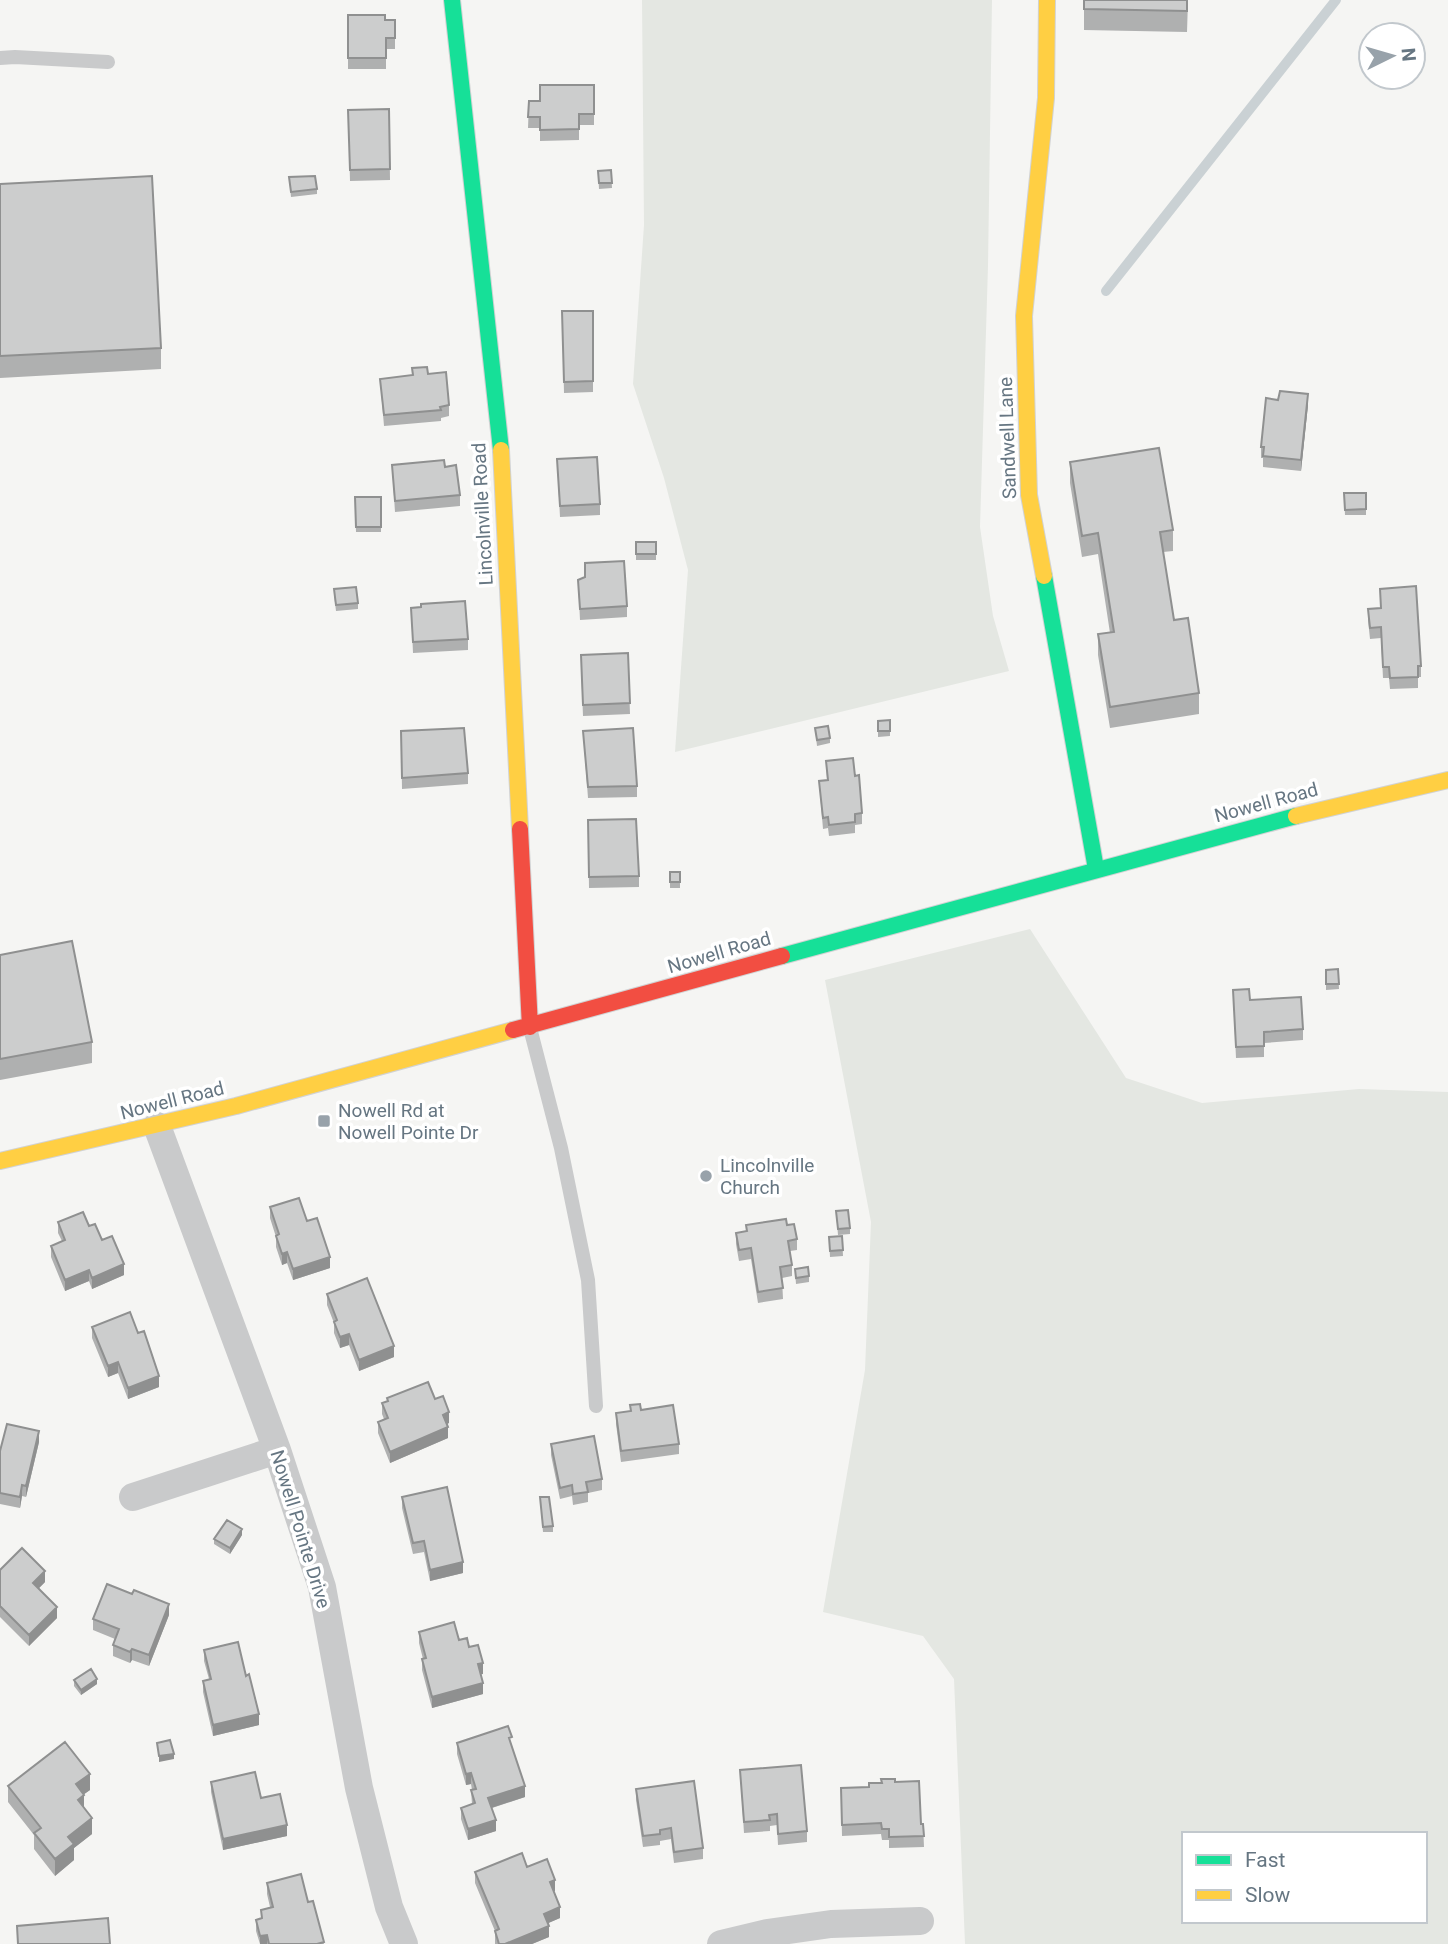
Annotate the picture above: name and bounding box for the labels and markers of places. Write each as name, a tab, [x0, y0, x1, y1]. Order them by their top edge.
place label: Nowell Rd at Nowell Pointe Dr	[338, 1099, 479, 1144]
marker: Nowell Rd at Nowell Pointe Dr	[316, 1113, 332, 1129]
place label: Lincolnville Church	[720, 1154, 814, 1199]
marker: Lincolnville Church	[698, 1168, 714, 1184]

